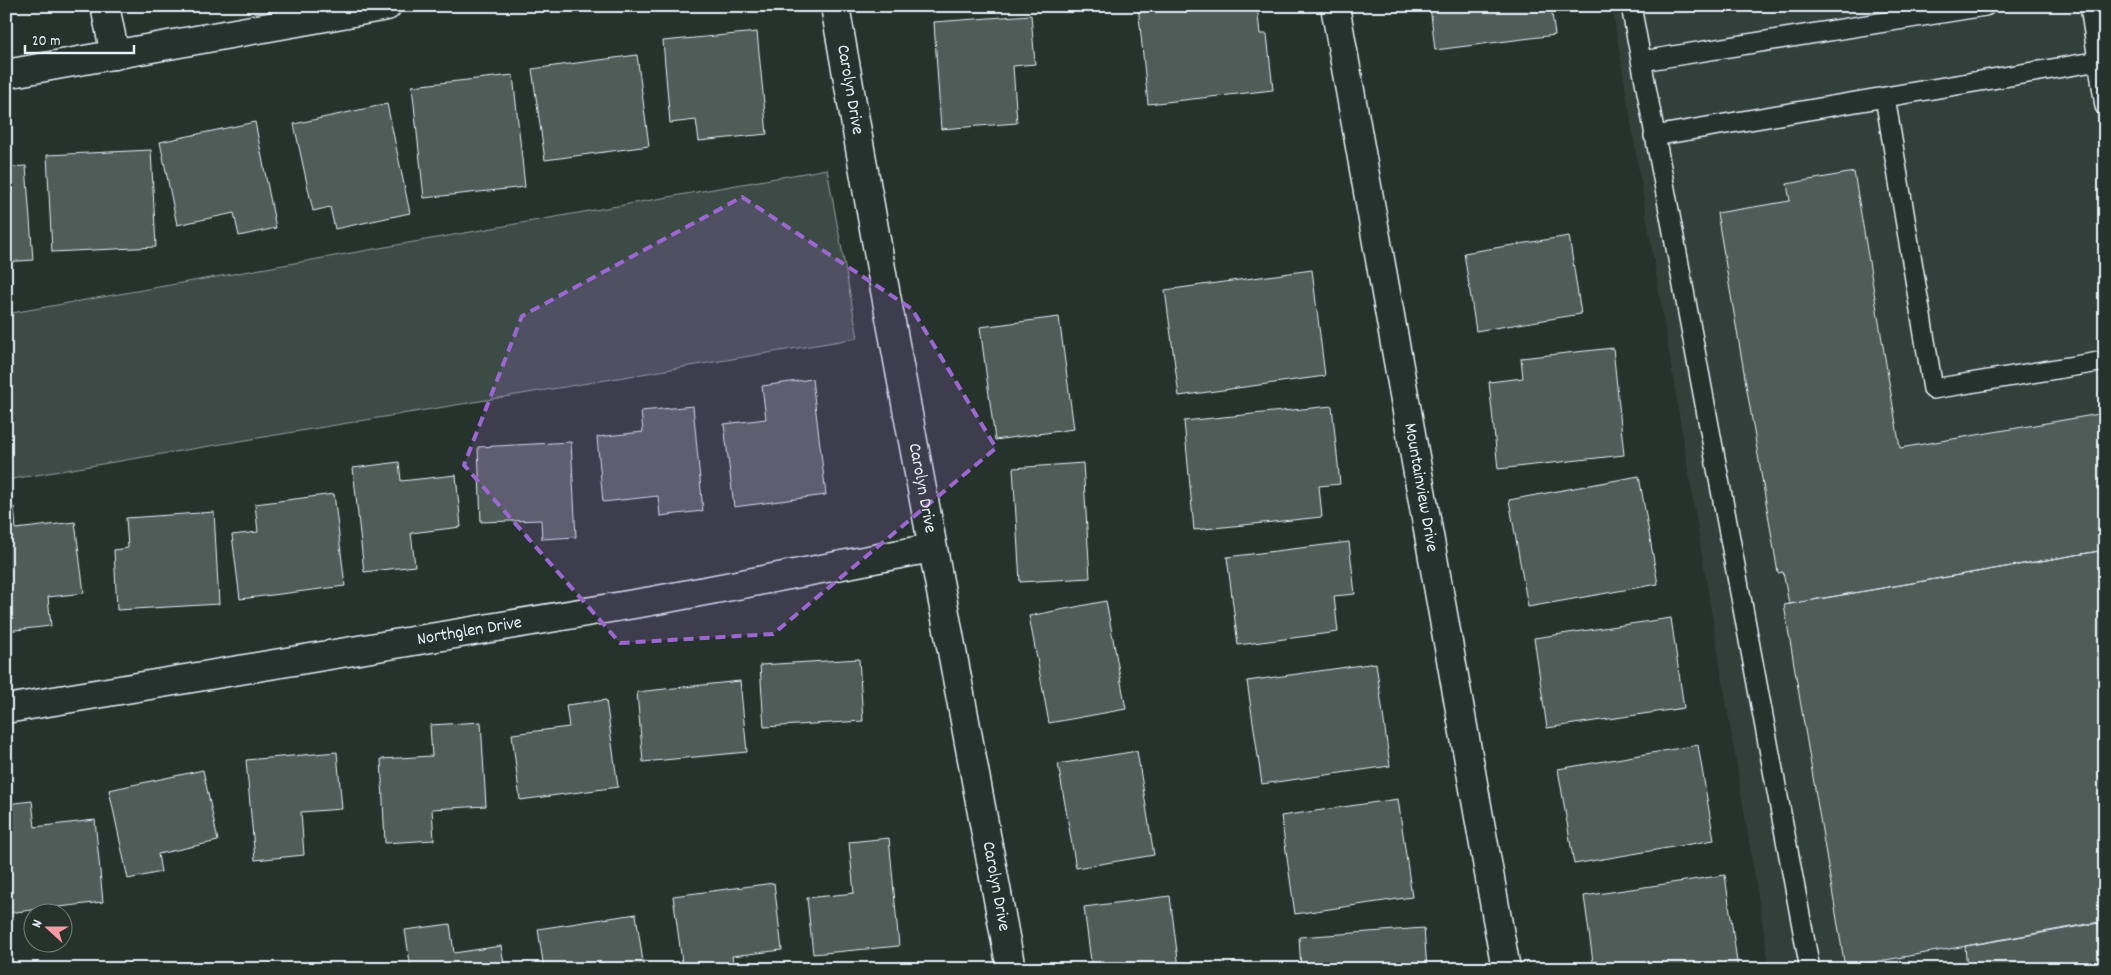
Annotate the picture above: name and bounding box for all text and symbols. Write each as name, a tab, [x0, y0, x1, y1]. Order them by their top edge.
scale bar	[25, 22, 134, 54]
text: 20 m	[32, 31, 60, 53]
street label: Carolyn Drive	[830, 43, 870, 137]
street label: Mountainview Drive	[1397, 421, 1444, 554]
street label: Carolyn Drive	[901, 441, 942, 535]
street label: Northglen Drive	[415, 610, 524, 653]
street label: Carolyn Drive	[975, 840, 1016, 933]
north arrow	[22, 902, 72, 952]
text: N	[27, 917, 48, 931]

